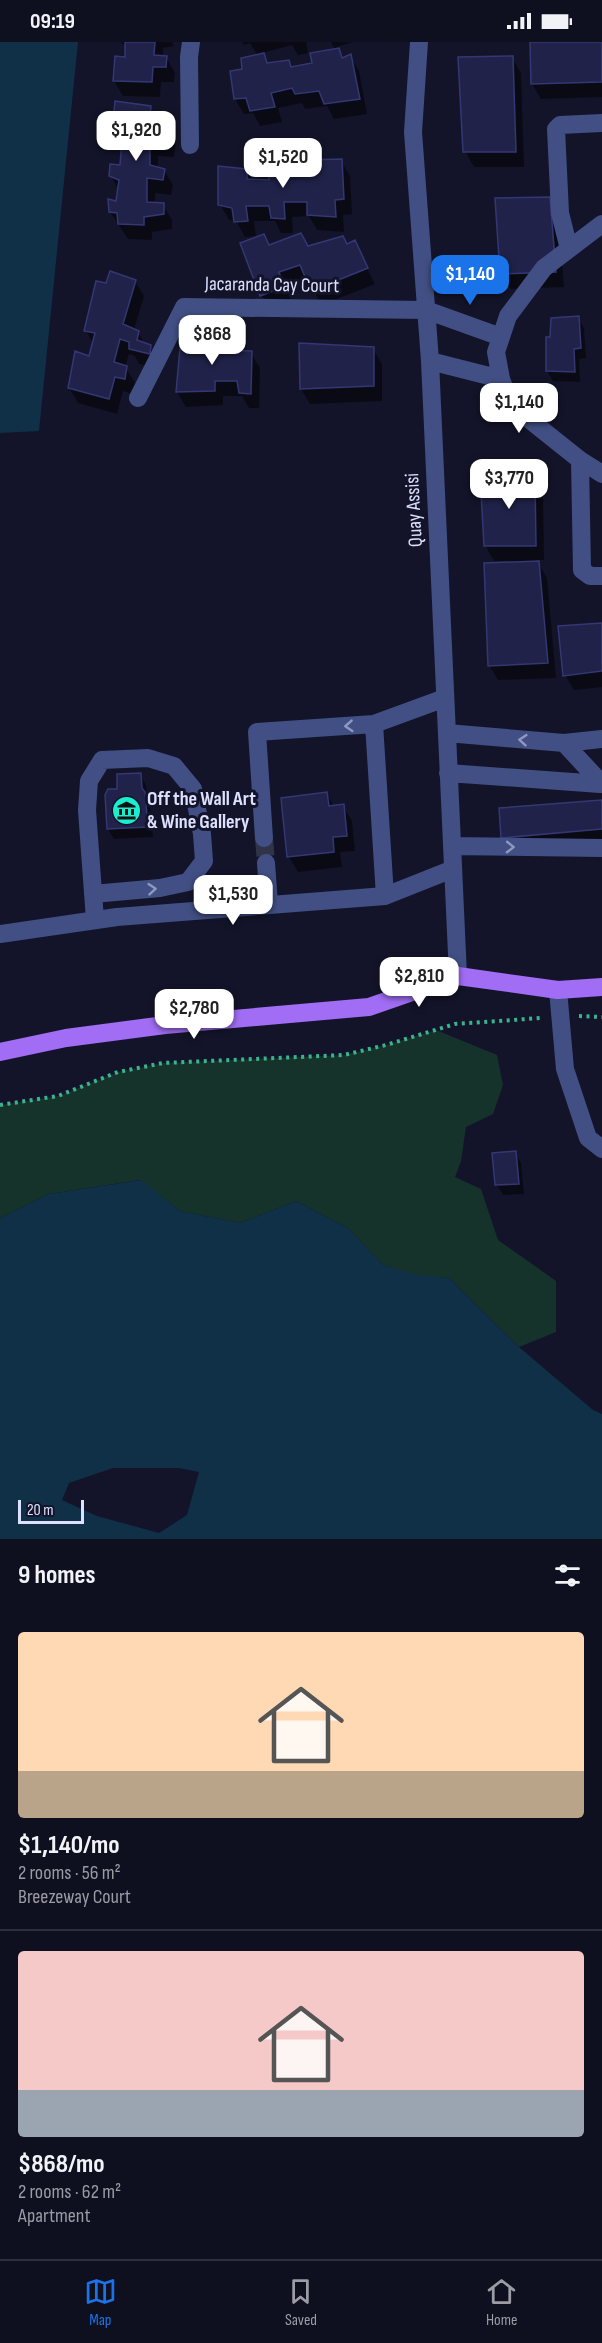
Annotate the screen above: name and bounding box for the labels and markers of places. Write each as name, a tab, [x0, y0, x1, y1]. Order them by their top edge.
pin: $1,920	[87, 111, 185, 162]
pin: $1,520	[234, 138, 332, 189]
pin: $1,140	[421, 255, 519, 306]
pin: $868	[176, 315, 248, 366]
pin: $1,140	[470, 383, 568, 434]
pin: $3,770	[460, 459, 558, 510]
place label: Off the Wall Art & Wine Gallery	[147, 787, 256, 834]
museum icon: Off the Wall Art & Wine Gallery	[110, 795, 142, 827]
pin: $1,530	[184, 875, 282, 926]
pin: $2,810	[370, 957, 468, 1008]
pin: $2,780	[145, 989, 243, 1040]

